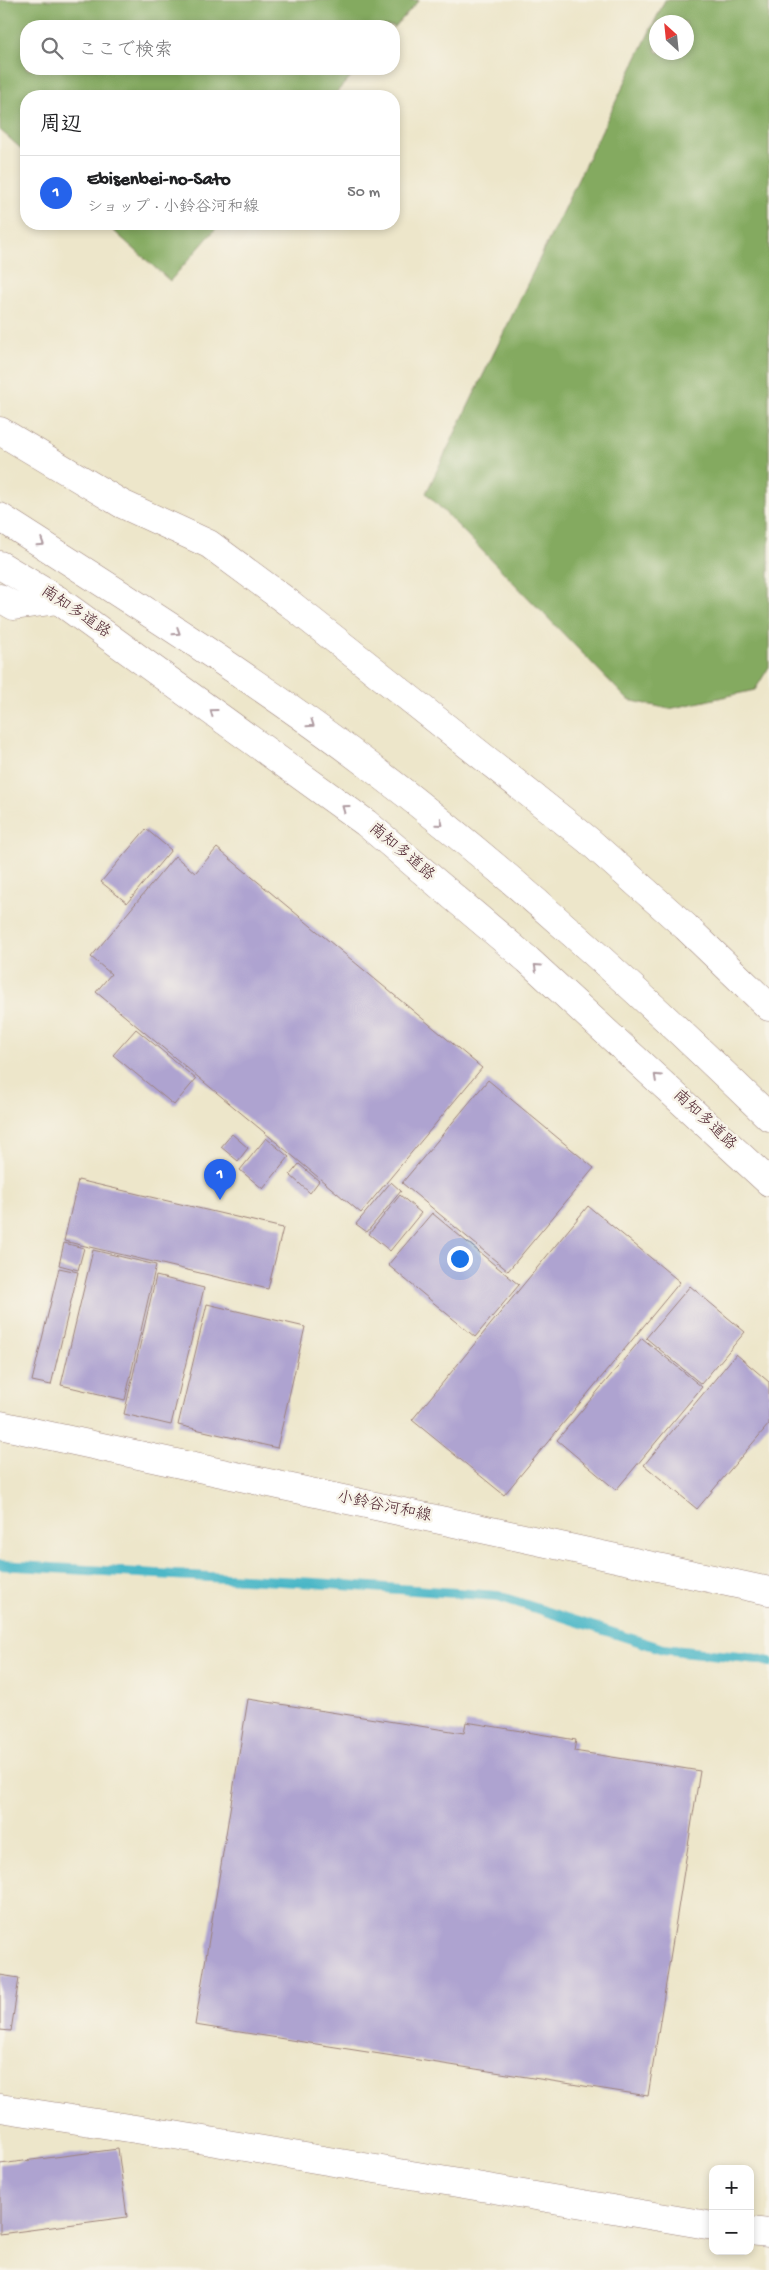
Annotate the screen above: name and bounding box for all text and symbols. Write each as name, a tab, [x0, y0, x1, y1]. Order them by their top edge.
north arrow	[649, 15, 694, 60]
search box	[20, 20, 400, 75]
icon: search	[38, 34, 66, 62]
text: ここで検索	[78, 40, 173, 63]
text: 周辺	[40, 114, 82, 139]
text: Ebisenbei-no-Sato	[87, 169, 231, 192]
text: 1	[53, 184, 59, 203]
text: 50 m	[347, 184, 380, 203]
text: ショップ · 小鈴谷河和線	[87, 199, 259, 218]
one-way arrow	[35, 537, 45, 546]
street label: 南知多道路	[37, 581, 115, 643]
one-way arrow	[172, 626, 181, 635]
one-way arrow	[209, 709, 219, 718]
one-way arrow	[305, 718, 315, 727]
one-way arrow	[341, 805, 350, 814]
one-way arrow	[434, 817, 443, 825]
street label: 南知多道路	[364, 818, 439, 886]
one-way arrow	[533, 964, 542, 973]
one-way arrow	[654, 1074, 663, 1083]
street label: 南知多道路	[668, 1085, 741, 1155]
pin: 1	[204, 1159, 236, 1200]
your location	[447, 1246, 473, 1272]
street label: 小鈴谷河和線	[335, 1487, 433, 1527]
map controls	[709, 2165, 754, 2255]
button: +	[709, 2165, 754, 2210]
button: −	[709, 2210, 754, 2255]

